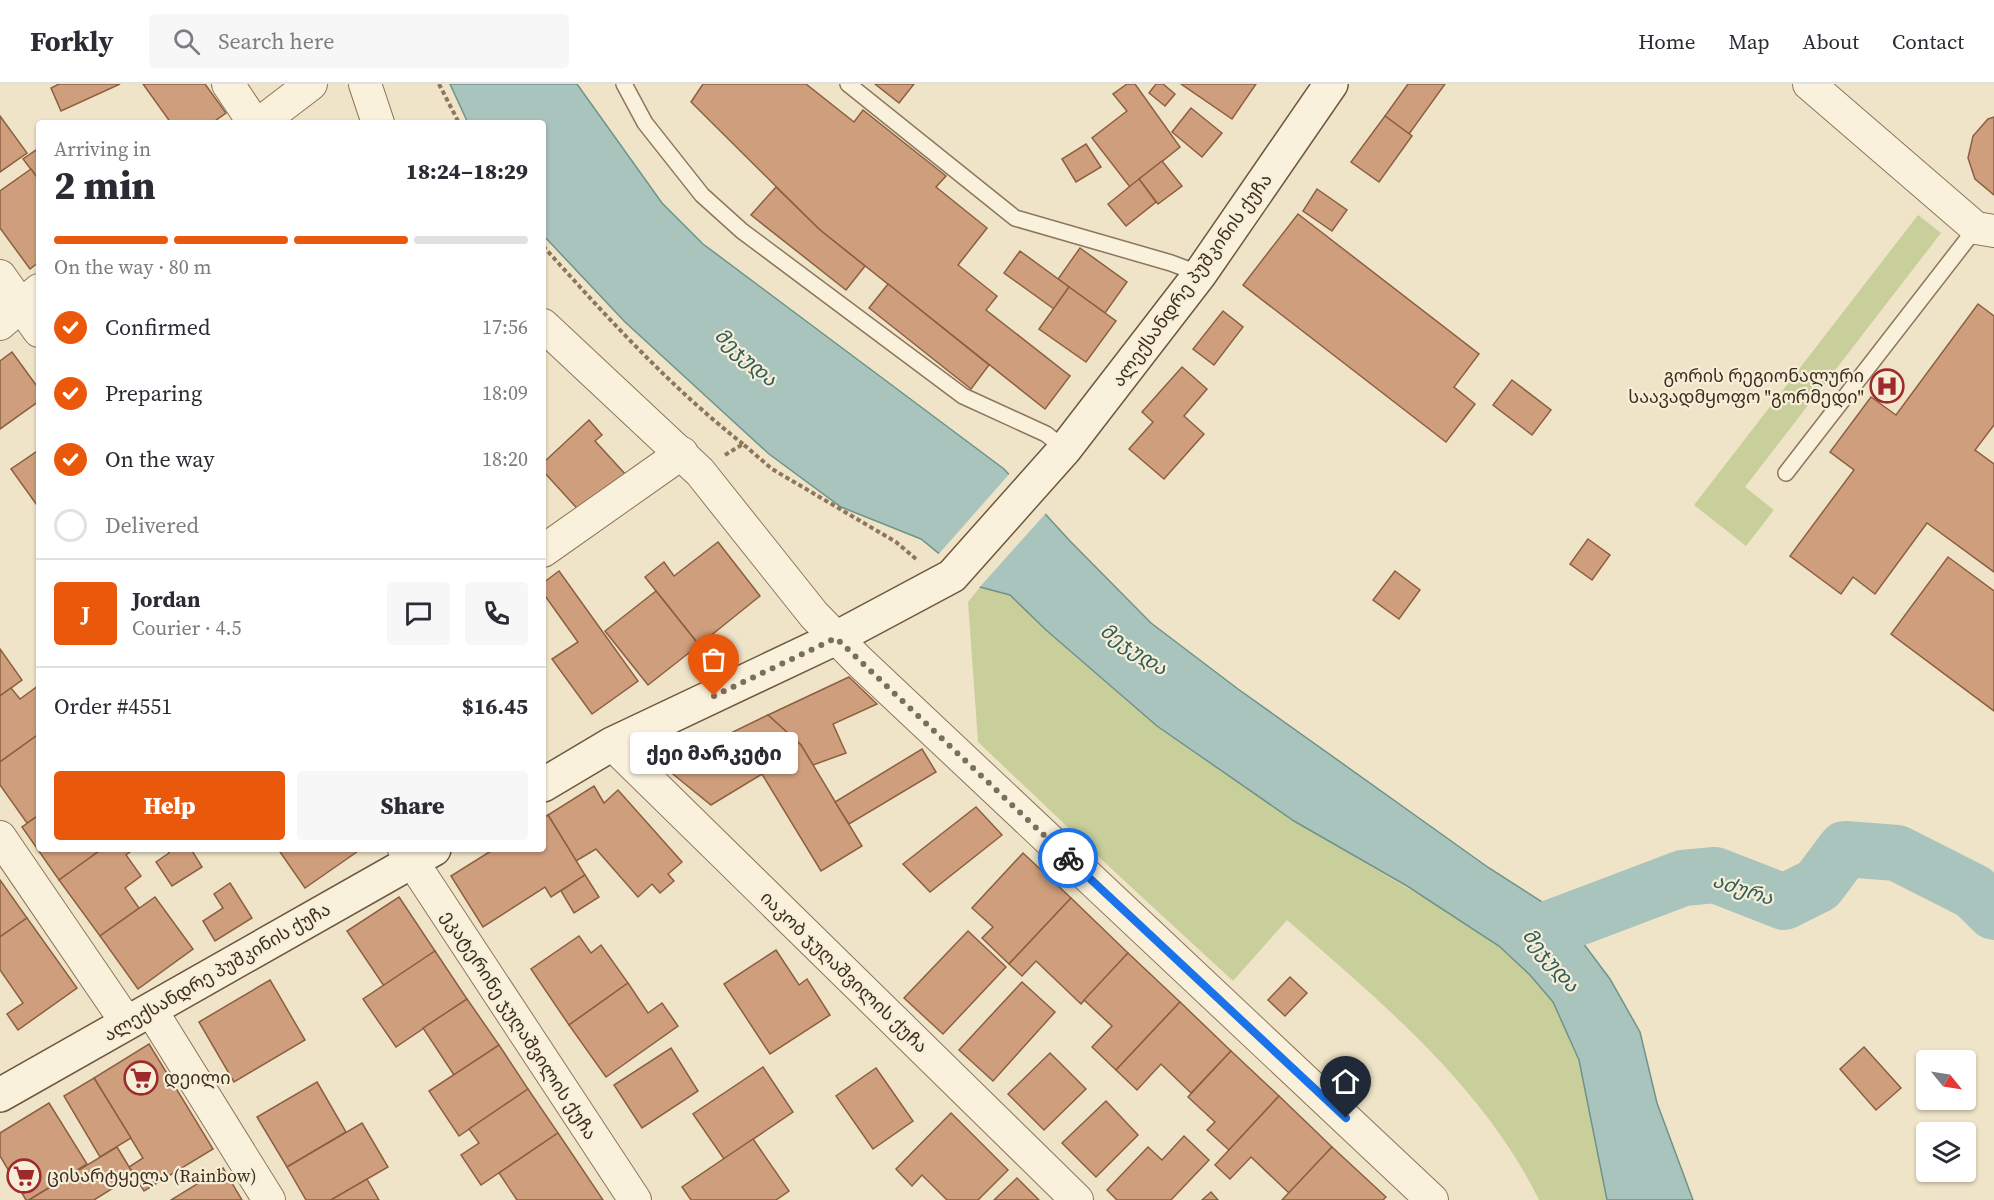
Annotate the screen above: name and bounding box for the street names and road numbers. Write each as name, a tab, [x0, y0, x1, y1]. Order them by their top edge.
street label: ალექსანდრე პუშკინის ქუჩა	[1106, 168, 1278, 391]
street label: იაკობ ჯუღაშვილის ქუჩა	[755, 885, 933, 1058]
street label: ალექსანდრე პუშკინის ქუჩა	[99, 896, 335, 1047]
street label: ეკატერინე ჯუღაშვილის ქუჩა	[436, 905, 603, 1144]

